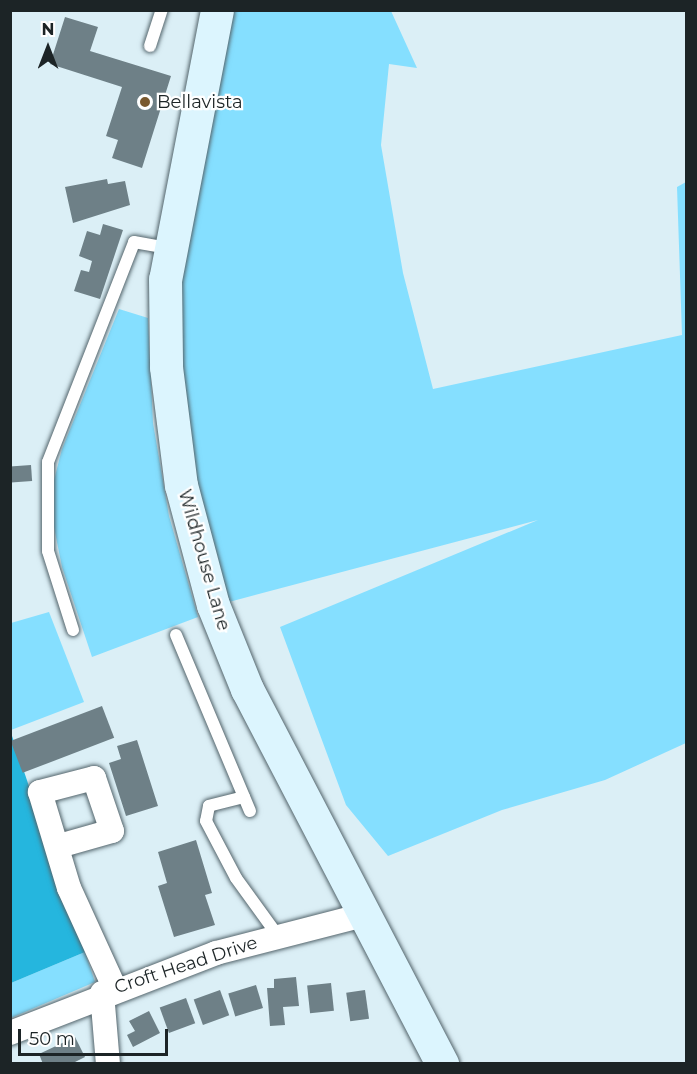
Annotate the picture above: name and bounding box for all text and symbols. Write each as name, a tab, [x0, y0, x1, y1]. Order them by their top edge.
north arrow	[18, 18, 78, 78]
text: N	[42, 20, 54, 39]
place label: Bellavista	[157, 91, 243, 113]
marker: Bellavista	[138, 95, 152, 109]
street label: Wildhouse Lane	[174, 487, 234, 633]
street label: Croft Head Drive	[112, 932, 260, 998]
scale bar	[21, 1017, 171, 1055]
text: 50 m	[29, 1028, 75, 1050]

